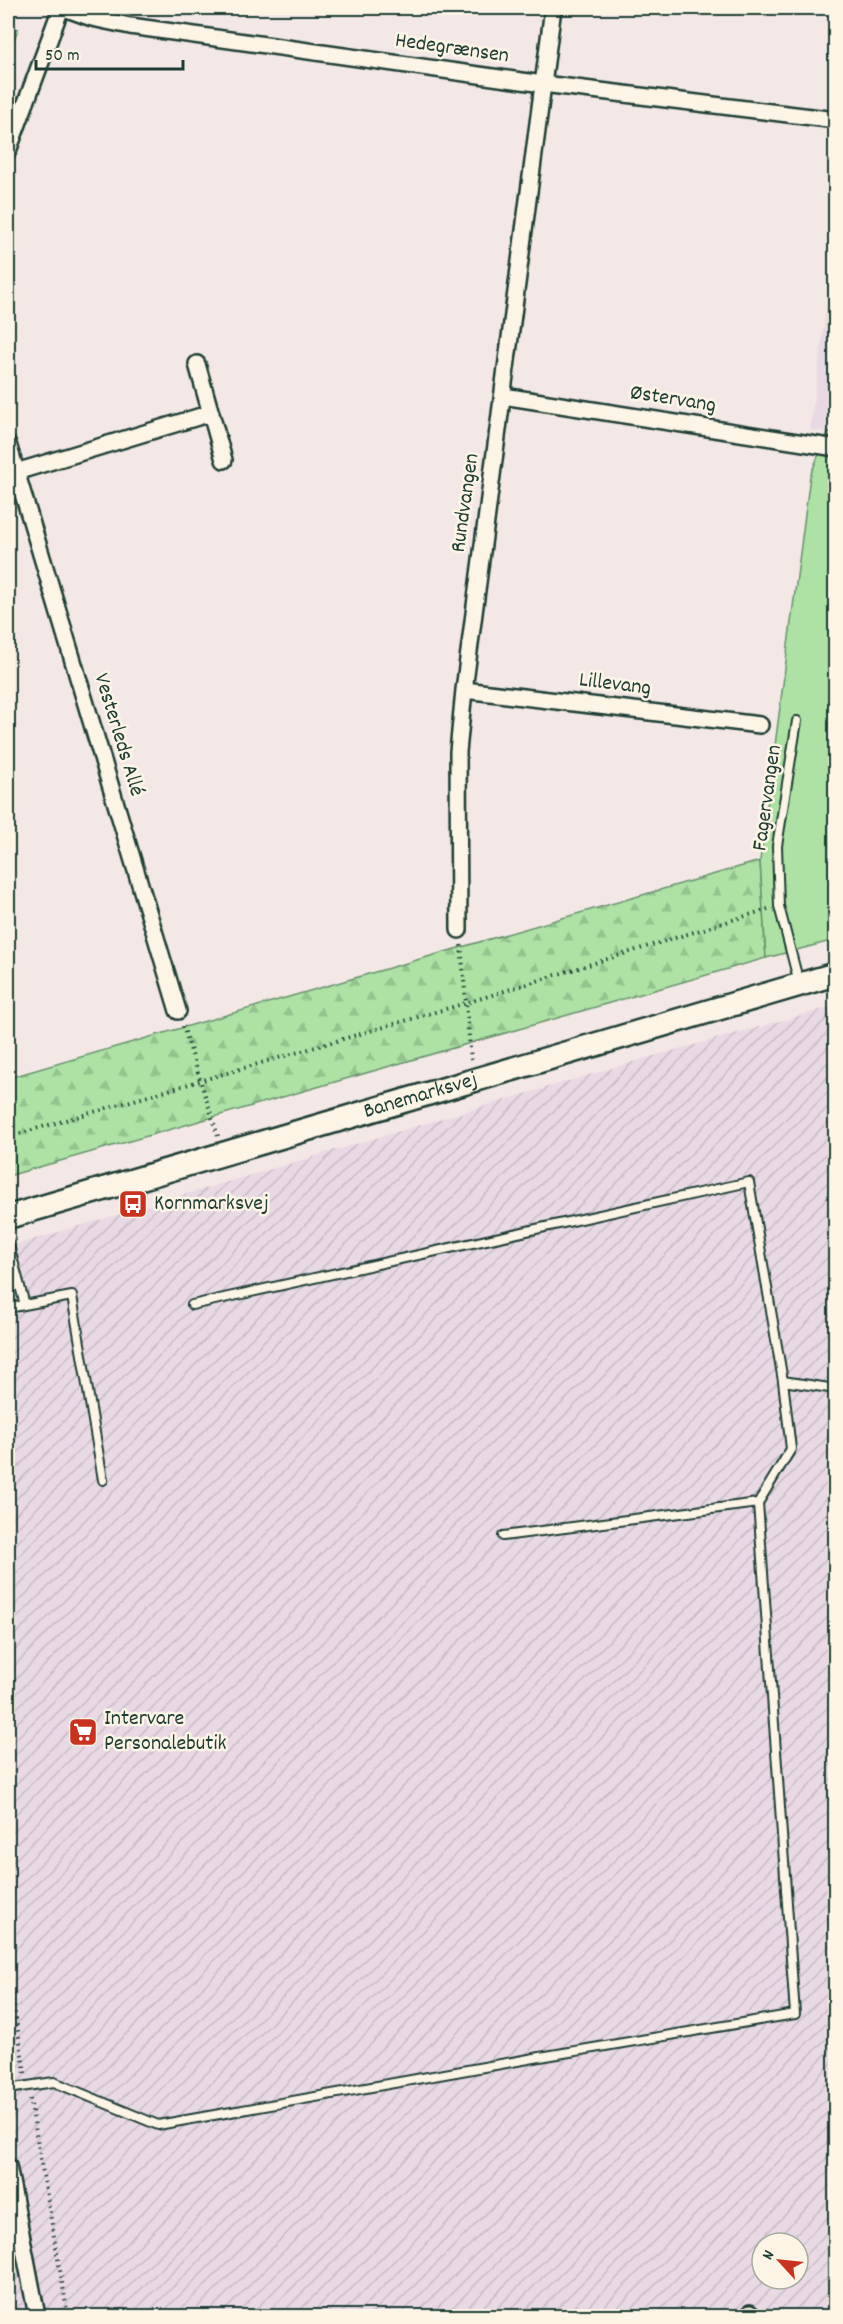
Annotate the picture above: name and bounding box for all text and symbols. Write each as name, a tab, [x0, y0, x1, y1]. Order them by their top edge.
street label: Hedegrænsen	[393, 26, 511, 72]
scale bar	[36, 33, 183, 71]
text: 50 m	[45, 44, 80, 69]
street label: Østervang	[628, 378, 718, 422]
street label: Rundvangen	[444, 451, 488, 555]
street label: Lillevang	[577, 665, 653, 705]
street label: Vesterleds Allé	[85, 670, 151, 800]
street label: Fagervangen	[745, 743, 791, 853]
street label: Banemarksvej	[360, 1065, 481, 1127]
bus stop icon: Kornmarksvej	[117, 1188, 149, 1220]
place label: Kornmarksvej	[154, 1189, 269, 1220]
place label: Intervare Personalebutik	[104, 1704, 226, 1760]
supermarket icon: Intervare Personalebutik	[67, 1716, 99, 1748]
north arrow	[750, 2231, 810, 2291]
text: N	[757, 2246, 781, 2264]

